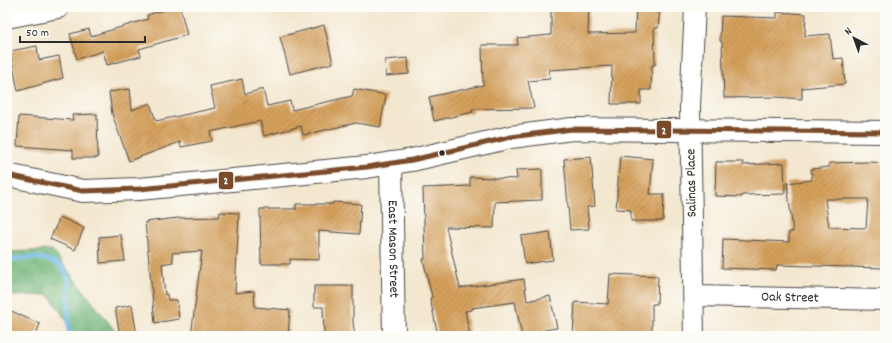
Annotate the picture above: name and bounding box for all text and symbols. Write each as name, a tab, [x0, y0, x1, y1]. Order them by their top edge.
scale bar	[20, 18, 145, 44]
north arrow	[834, 18, 874, 58]
text: N	[841, 24, 856, 40]
text: 50 m	[26, 25, 49, 42]
line badge: 2	[656, 120, 672, 139]
text: 2	[662, 124, 667, 140]
unlabelled marker	[437, 148, 447, 158]
street label: Salinas Place	[681, 148, 703, 218]
line badge: 2	[218, 171, 234, 190]
text: 2	[224, 174, 229, 190]
street label: East Mason Street	[382, 200, 403, 298]
street label: Oak Street	[761, 287, 819, 309]

